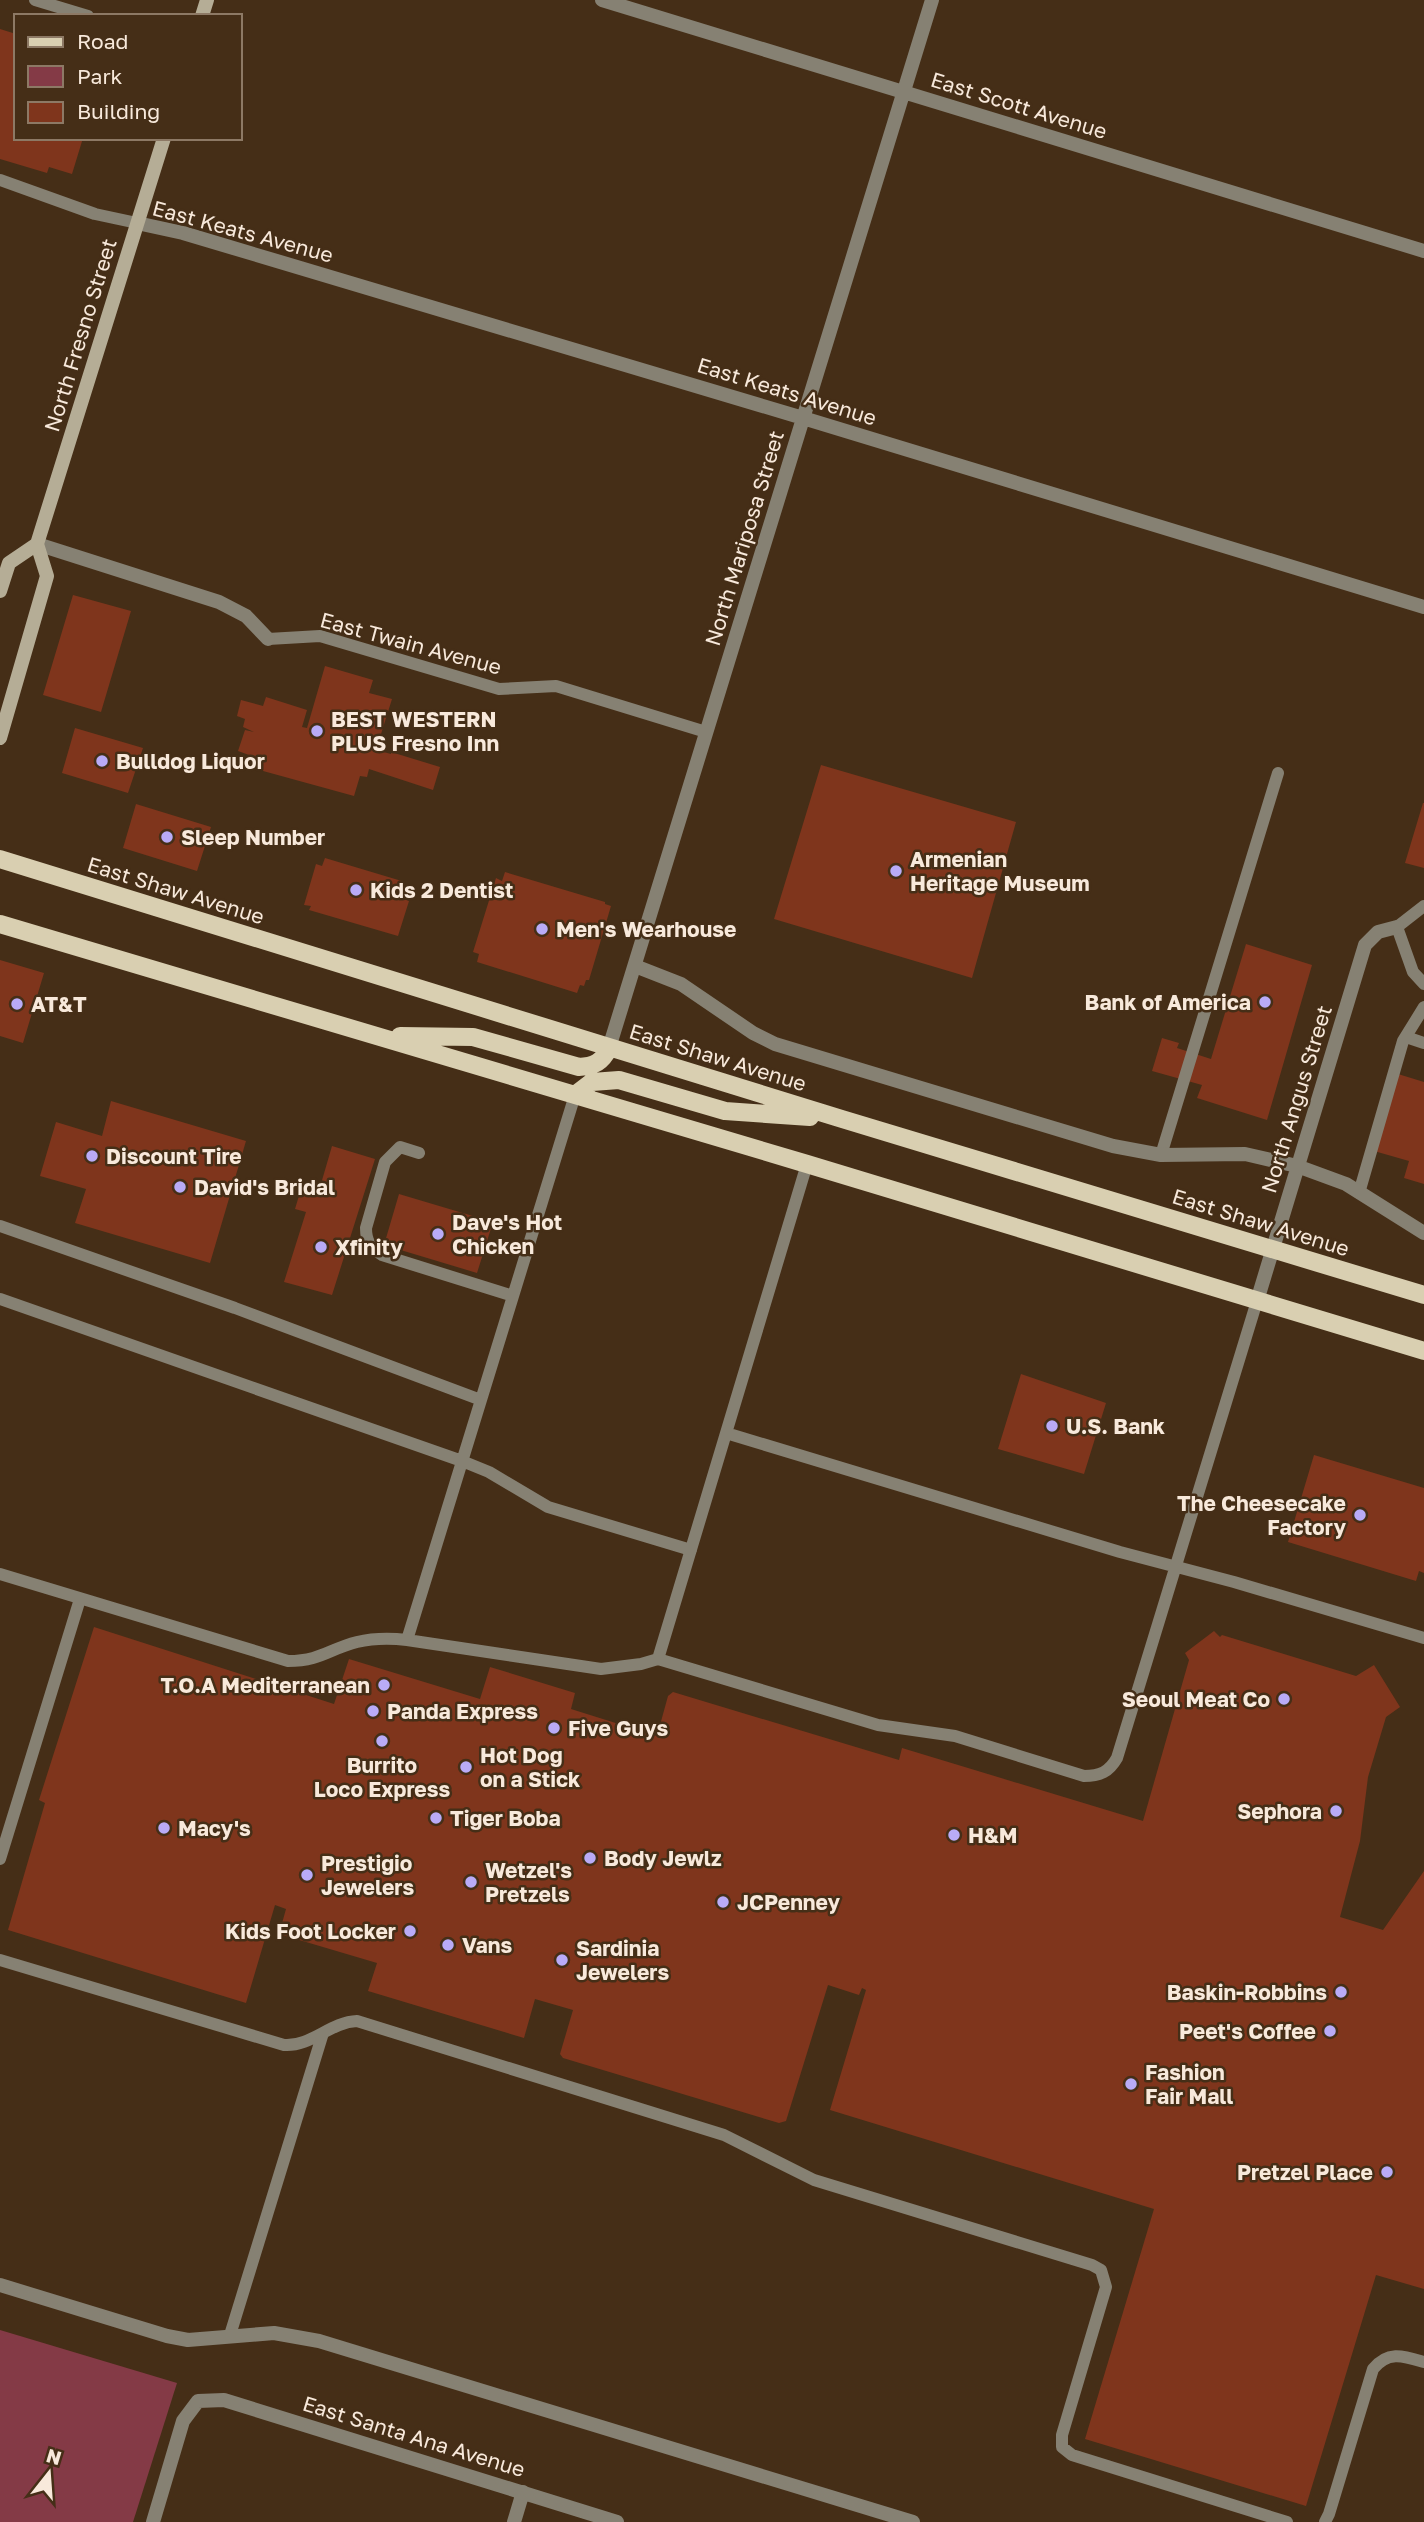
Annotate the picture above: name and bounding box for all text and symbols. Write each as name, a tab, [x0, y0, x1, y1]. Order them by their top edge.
legend	[14, 14, 242, 140]
text: Road	[77, 28, 128, 54]
text: Park	[77, 63, 123, 89]
street label: East Scott Avenue	[928, 66, 1110, 144]
text: Building	[77, 98, 160, 124]
street label: East Keats Avenue	[150, 194, 336, 268]
street label: North Fresno Street	[38, 235, 122, 435]
street label: East Keats Avenue	[694, 351, 880, 431]
street label: North Mariposa Street	[699, 427, 789, 649]
street label: East Twain Avenue	[317, 606, 505, 680]
place label: BEST WESTERN PLUS Fresno Inn	[331, 706, 499, 756]
marker: BEST WESTERN PLUS Fresno Inn	[309, 723, 325, 739]
place label: Bulldog Liquor	[116, 748, 265, 774]
marker: Bulldog Liquor	[94, 753, 110, 769]
place label: Sleep Number	[181, 824, 325, 850]
marker: Sleep Number	[159, 829, 175, 845]
place label: Armenian Heritage Museum	[910, 846, 1090, 896]
street label: East Shaw Avenue	[84, 851, 268, 929]
marker: Armenian Heritage Museum	[888, 863, 904, 879]
place label: Kids 2 Dentist	[370, 877, 513, 903]
marker: Kids 2 Dentist	[348, 882, 364, 898]
place label: Men's Wearhouse	[556, 916, 736, 942]
marker: Men's Wearhouse	[534, 921, 550, 937]
place label: Bank of America	[1085, 989, 1251, 1015]
place label: AT&T	[31, 991, 87, 1017]
marker: Bank of America	[1257, 994, 1273, 1010]
marker: AT&T	[9, 996, 25, 1012]
street label: North Angus Street	[1255, 1002, 1337, 1196]
street label: East Shaw Avenue	[626, 1018, 810, 1096]
place label: Discount Tire	[106, 1143, 242, 1169]
marker: Discount Tire	[84, 1148, 100, 1164]
place label: David's Bridal	[194, 1174, 335, 1200]
marker: David's Bridal	[172, 1179, 188, 1195]
street label: East Shaw Avenue	[1169, 1183, 1353, 1261]
place label: Dave's Hot Chicken	[452, 1209, 562, 1259]
marker: Dave's Hot Chicken	[430, 1226, 446, 1242]
place label: Xfinity	[335, 1234, 403, 1260]
marker: Xfinity	[313, 1239, 329, 1255]
place label: U.S. Bank	[1066, 1413, 1165, 1439]
marker: U.S. Bank	[1044, 1418, 1060, 1434]
place label: The Cheesecake Factory	[1177, 1490, 1346, 1540]
marker: The Cheesecake Factory	[1352, 1507, 1368, 1523]
place label: T.O.A Mediterranean	[160, 1672, 370, 1698]
marker: T.O.A Mediterranean	[376, 1677, 392, 1693]
place label: Seoul Meat Co	[1122, 1686, 1270, 1712]
marker: Seoul Meat Co	[1276, 1691, 1292, 1707]
place label: Panda Express	[387, 1698, 538, 1724]
marker: Panda Express	[365, 1703, 381, 1719]
place label: Five Guys	[568, 1715, 668, 1741]
marker: Five Guys	[546, 1720, 562, 1736]
marker: Burrito Loco Express	[374, 1733, 390, 1749]
place label: Hot Dog on a Stick	[480, 1742, 580, 1792]
place label: Burrito Loco Express	[314, 1752, 450, 1802]
marker: Hot Dog on a Stick	[458, 1759, 474, 1775]
place label: Sephora	[1237, 1798, 1322, 1824]
marker: Sephora	[1328, 1803, 1344, 1819]
place label: Tiger Boba	[450, 1805, 561, 1831]
marker: Tiger Boba	[428, 1810, 444, 1826]
place label: Macy's	[178, 1815, 251, 1841]
marker: Macy's	[156, 1820, 172, 1836]
place label: H&M	[968, 1822, 1018, 1848]
marker: H&M	[946, 1827, 962, 1843]
place label: Body Jewlz	[604, 1845, 722, 1871]
place label: Prestigio Jewelers	[321, 1850, 414, 1900]
marker: Body Jewlz	[582, 1850, 598, 1866]
place label: Wetzel's Pretzels	[485, 1857, 572, 1907]
marker: Prestigio Jewelers	[299, 1867, 315, 1883]
marker: Wetzel's Pretzels	[463, 1874, 479, 1890]
place label: JCPenney	[737, 1889, 841, 1915]
marker: JCPenney	[715, 1894, 731, 1910]
place label: Kids Foot Locker	[225, 1918, 396, 1944]
marker: Kids Foot Locker	[402, 1923, 418, 1939]
place label: Vans	[462, 1932, 512, 1958]
place label: Sardinia Jewelers	[576, 1935, 669, 1985]
marker: Vans	[440, 1937, 456, 1953]
marker: Sardinia Jewelers	[554, 1952, 570, 1968]
place label: Baskin-Robbins	[1167, 1979, 1327, 2005]
marker: Baskin-Robbins	[1333, 1984, 1349, 2000]
place label: Peet's Coffee	[1179, 2018, 1316, 2044]
marker: Peet's Coffee	[1322, 2023, 1338, 2039]
place label: Fashion Fair Mall	[1145, 2059, 1233, 2109]
marker: Fashion Fair Mall	[1123, 2076, 1139, 2092]
place label: Pretzel Place	[1237, 2159, 1373, 2185]
marker: Pretzel Place	[1379, 2164, 1395, 2180]
street label: East Santa Ana Avenue	[300, 2390, 528, 2482]
north arrow	[14, 2438, 84, 2508]
text: N	[44, 2443, 64, 2469]

